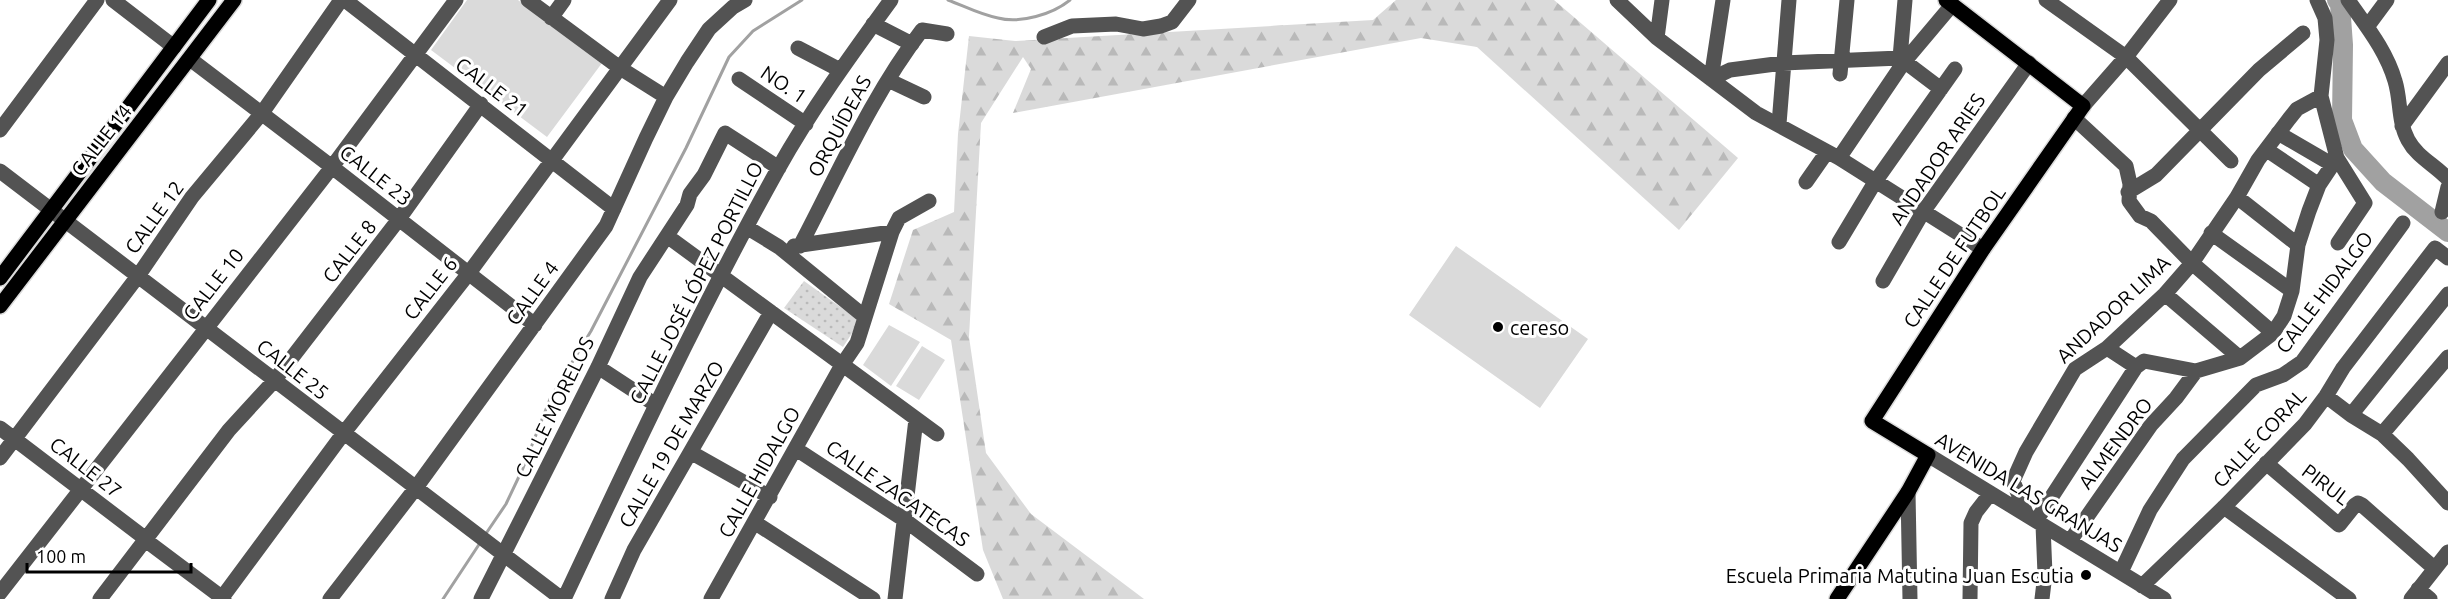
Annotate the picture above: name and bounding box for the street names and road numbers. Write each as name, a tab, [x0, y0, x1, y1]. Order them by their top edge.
street label: CALLE 21	[451, 52, 533, 122]
street label: NO. 1	[757, 60, 811, 108]
street label: ORQUÍDEAS	[803, 71, 875, 181]
street label: ANDADOR ARIES	[1885, 89, 1989, 229]
street label: CALLE 14	[66, 100, 136, 180]
street label: CALLE 23	[336, 140, 416, 210]
street label: CALLE JOSÉ LÓPEZ PORTILLO	[625, 158, 767, 408]
street label: CALLE 12	[120, 176, 188, 258]
street label: CALLE DE FUTBOL	[1898, 182, 2010, 332]
street label: CALLE 8	[317, 215, 381, 287]
street label: CALLE HIDALGO	[2271, 227, 2377, 357]
street label: CALLE 10	[178, 244, 248, 324]
street label: ANDADOR LIMA	[2052, 251, 2174, 367]
street label: CALLE 6	[398, 252, 462, 324]
street label: CALLE 4	[501, 257, 563, 329]
street label: CALLE MORELOS	[510, 333, 598, 481]
street label: CALLE 25	[253, 334, 333, 404]
street label: CALLE 19 DE MARZO	[614, 357, 728, 531]
street label: CALLE CORAL	[2208, 384, 2310, 492]
street label: ALMENDRO	[2073, 393, 2157, 493]
street label: CALLE HIDALGO	[714, 402, 804, 542]
street label: AVENIDA LAS GRANJAS	[1932, 427, 2126, 557]
street label: CALLE 27	[46, 432, 126, 502]
street label: CALLE ZACATECAS	[822, 435, 974, 551]
street label: PIRUL	[2298, 459, 2354, 509]

